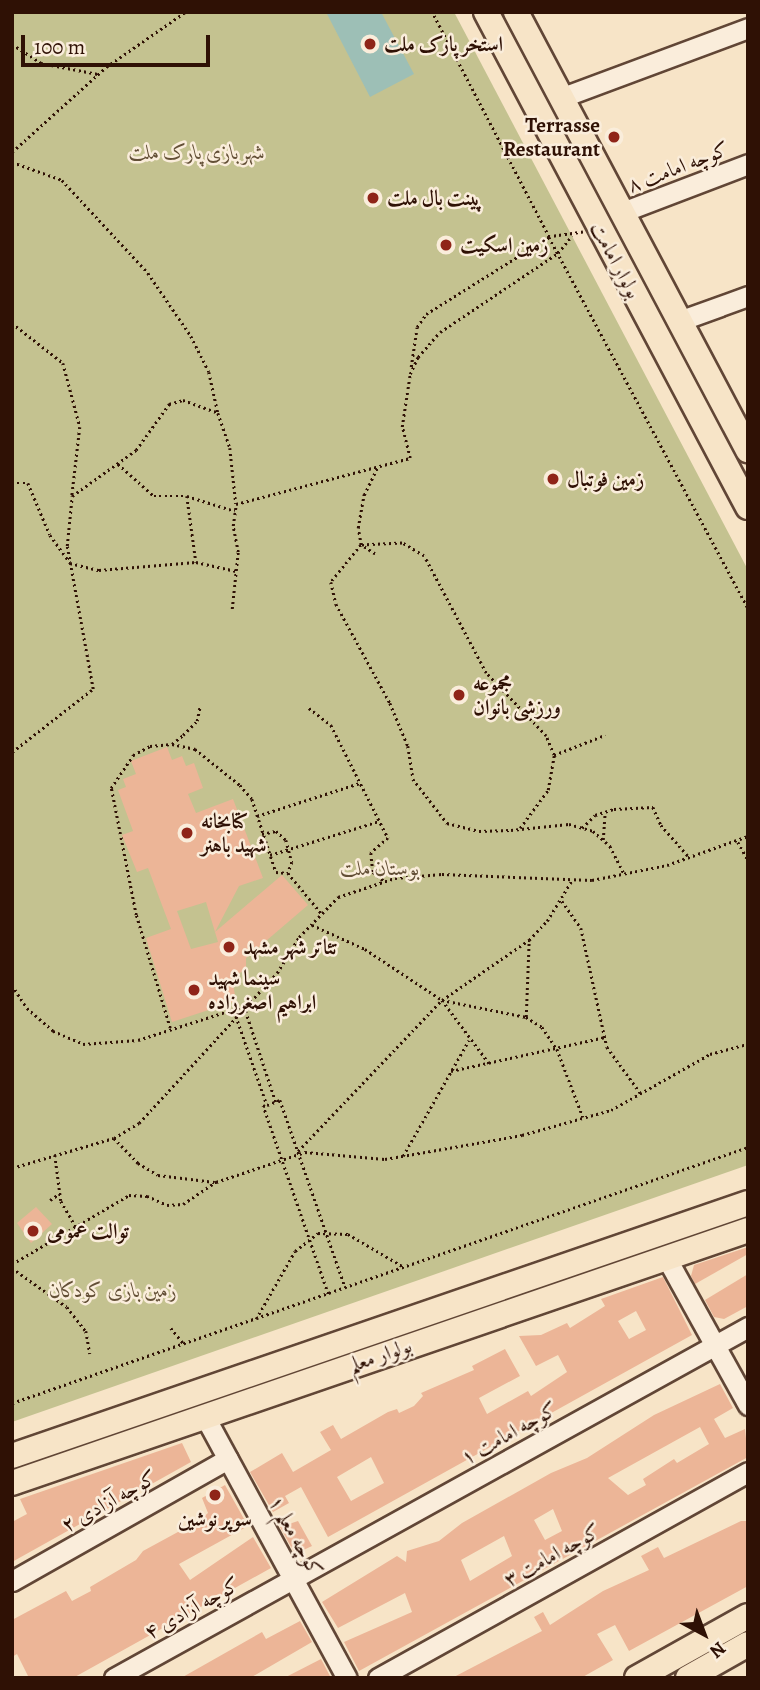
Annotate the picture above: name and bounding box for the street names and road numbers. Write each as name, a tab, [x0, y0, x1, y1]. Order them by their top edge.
street label: کوچه امامت ۸	[624, 136, 732, 198]
street label: بولوار امامت	[585, 217, 647, 303]
street label: بولوار معلم	[345, 1332, 415, 1378]
street label: کوچه امامت ۱	[456, 1396, 562, 1470]
street label: کوچه آزادی ۲	[57, 1464, 161, 1538]
street label: کوچه معلم ۱	[264, 1491, 328, 1581]
street label: کوچه امامت ۳	[499, 1518, 605, 1592]
street label: کوچه آزادی ۴	[140, 1571, 244, 1645]

